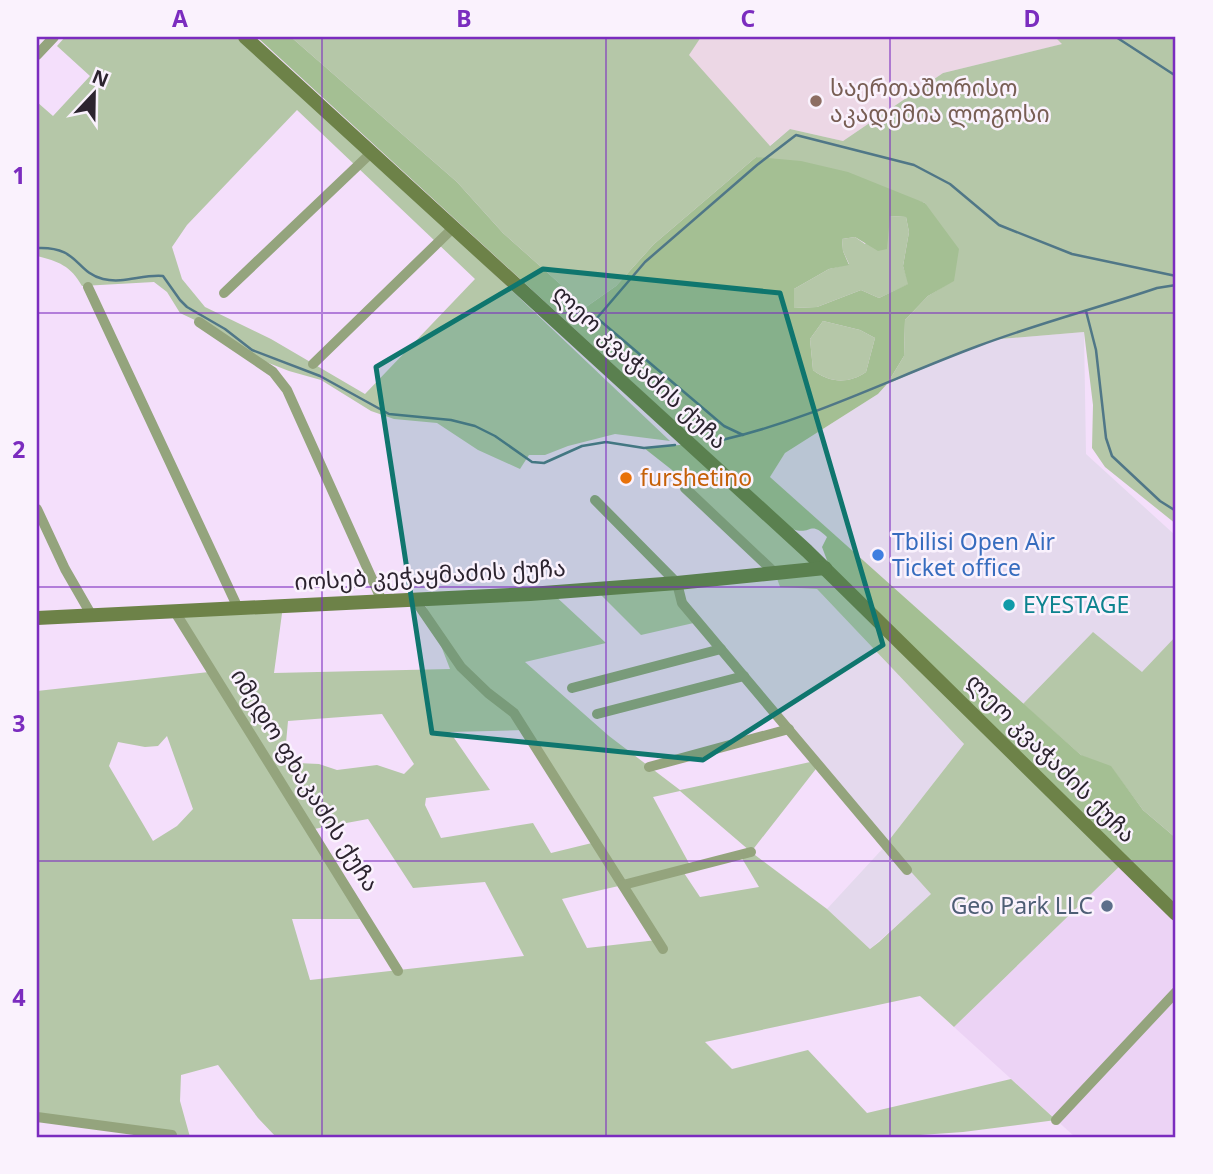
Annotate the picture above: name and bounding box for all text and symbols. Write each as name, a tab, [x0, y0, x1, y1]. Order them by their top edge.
text: A	[172, 2, 188, 34]
text: B	[456, 2, 472, 34]
text: C	[741, 2, 756, 34]
text: D	[1024, 2, 1040, 34]
north arrow	[60, 60, 130, 130]
text: N	[88, 63, 112, 93]
place label: საერთაშორისო აკადემია ლოგოსი	[830, 71, 1050, 129]
marker: საერთაშორისო აკადემია ლოგოსი	[808, 93, 824, 109]
text: 1	[12, 159, 26, 191]
street label: ლეო კვაჭაძის ქუჩა	[546, 277, 735, 456]
text: 2	[12, 433, 26, 465]
place label: furshetino	[640, 461, 752, 493]
marker: furshetino	[618, 470, 634, 486]
place label: Tbilisi Open Air Ticket office	[892, 525, 1056, 583]
marker: Tbilisi Open Air Ticket office	[870, 547, 886, 563]
street label: იოსებ კეჭაყმაძის ქუჩა	[293, 551, 566, 597]
place label: EYESTAGE	[1023, 588, 1129, 620]
marker: EYESTAGE	[1001, 597, 1017, 613]
street label: იმედო ფხაკაძის ქუჩა	[224, 662, 388, 897]
street label: ლეო კვაჭაძის ქუჩა	[960, 665, 1144, 849]
text: 3	[12, 707, 26, 739]
place label: Geo Park LLC	[951, 889, 1093, 921]
marker: Geo Park LLC	[1099, 898, 1115, 914]
text: 4	[12, 981, 26, 1013]

